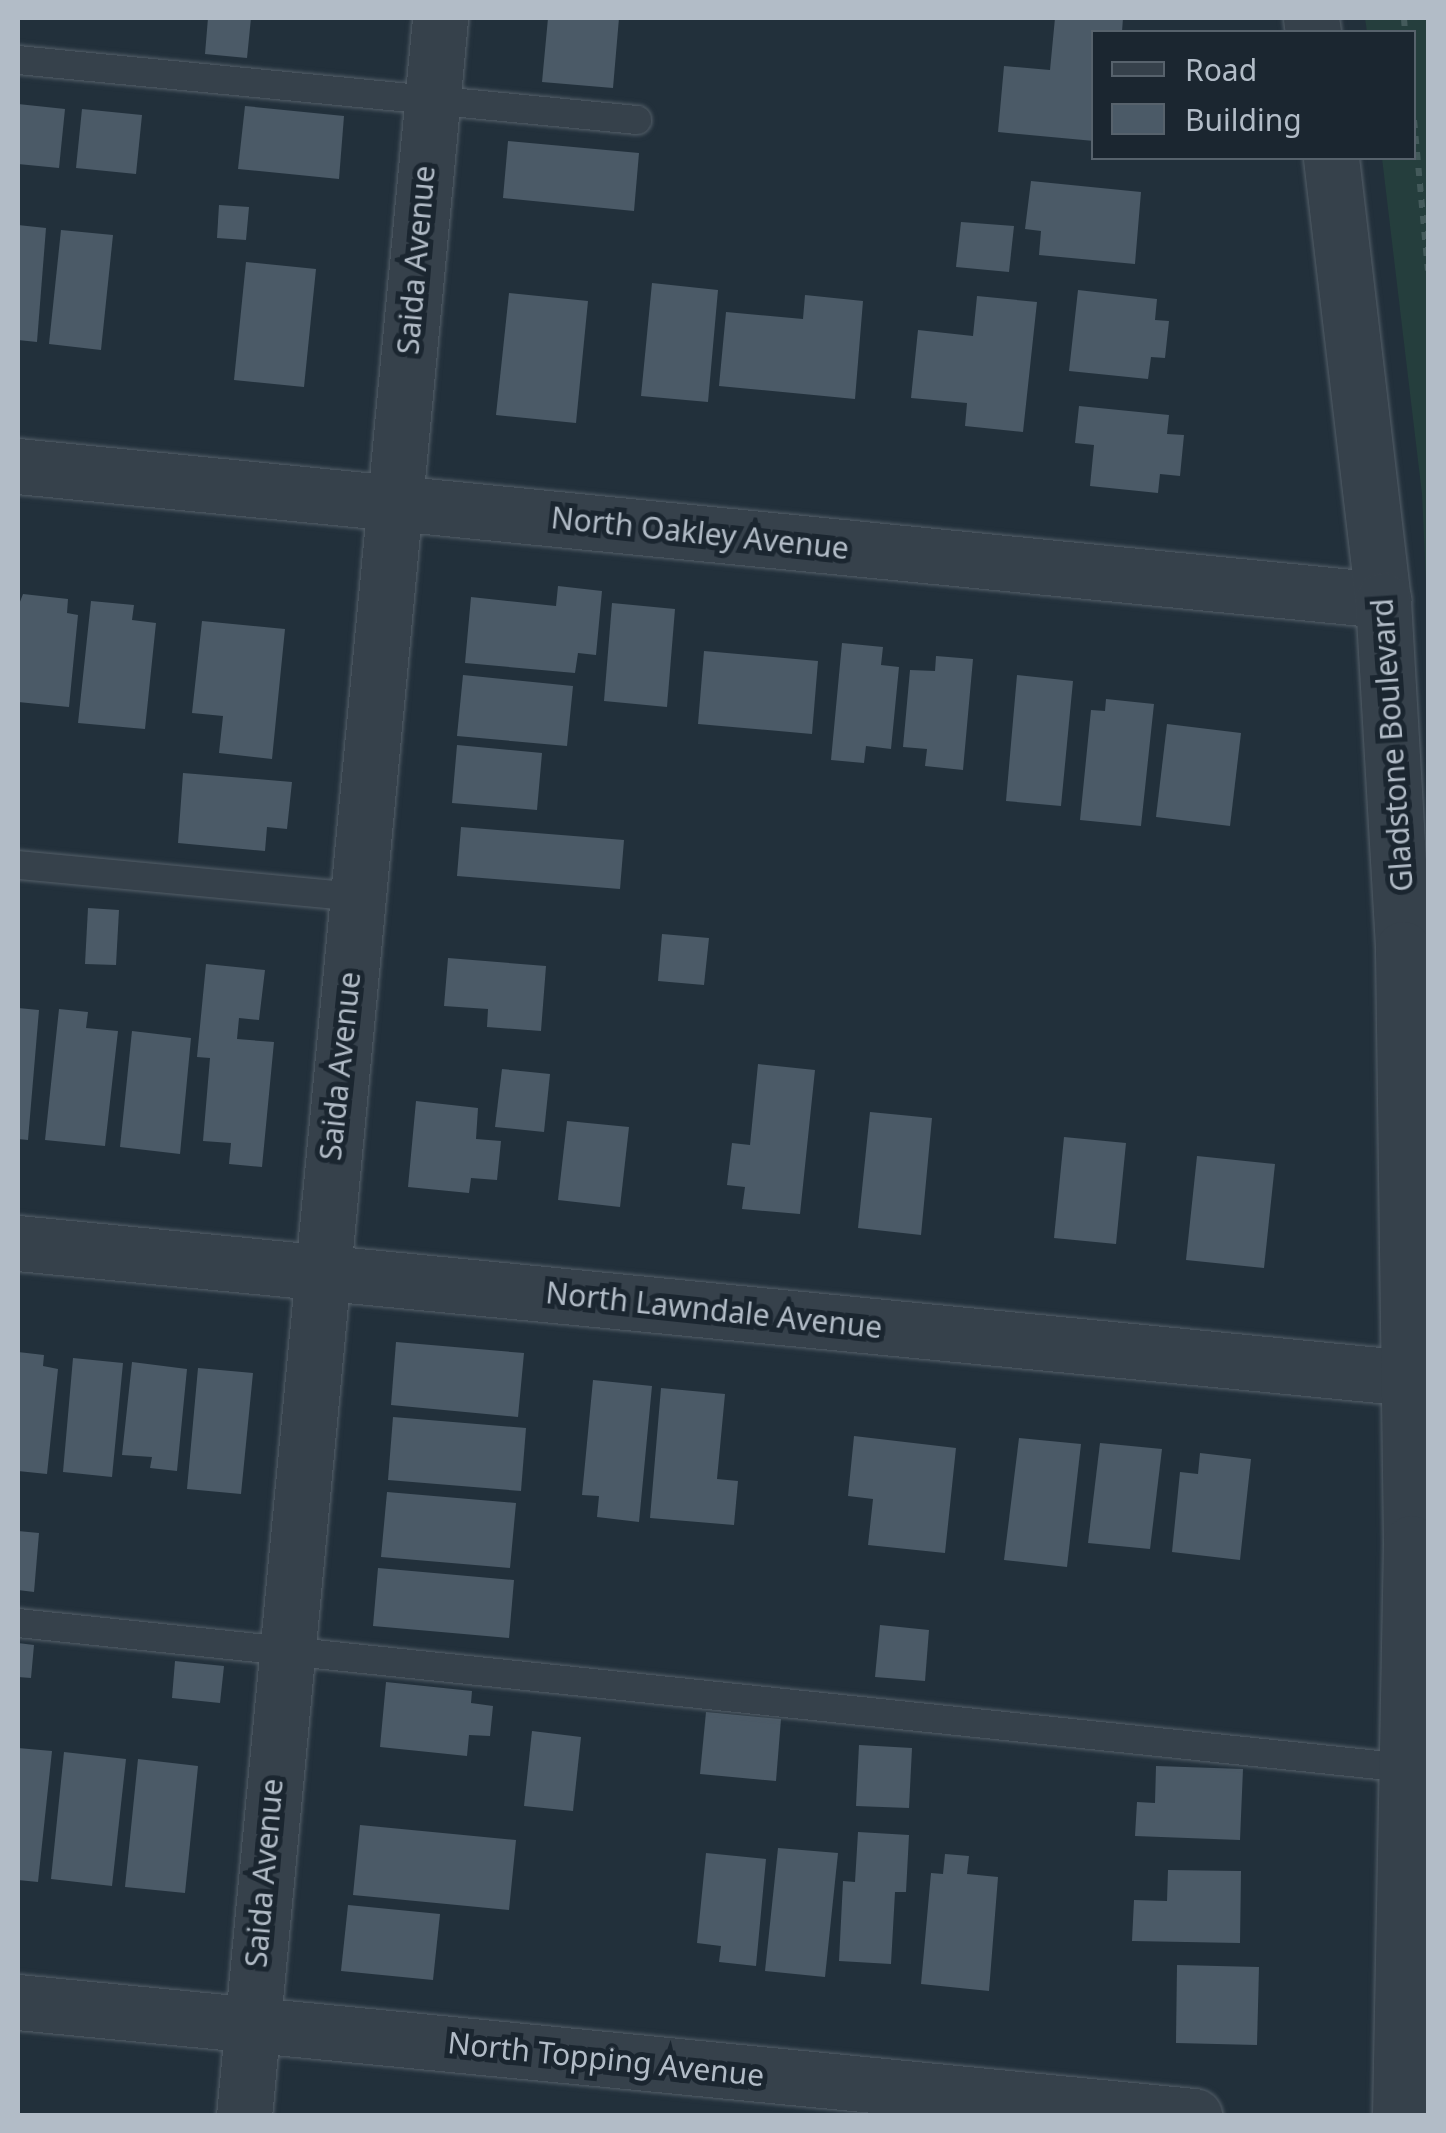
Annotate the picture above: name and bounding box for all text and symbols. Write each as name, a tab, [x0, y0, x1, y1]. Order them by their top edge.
legend	[1091, 30, 1416, 160]
text: Road	[1185, 49, 1257, 90]
text: Building	[1185, 99, 1302, 140]
street label: Saida Avenue	[390, 164, 442, 356]
street label: North Oakley Avenue	[549, 499, 851, 567]
street label: Gladstone Boulevard	[1364, 597, 1420, 893]
street label: Saida Avenue	[312, 970, 368, 1162]
street label: North Lawndale Avenue	[544, 1274, 884, 1346]
street label: Saida Avenue	[238, 1777, 290, 1969]
street label: North Topping Avenue	[446, 2024, 766, 2094]

